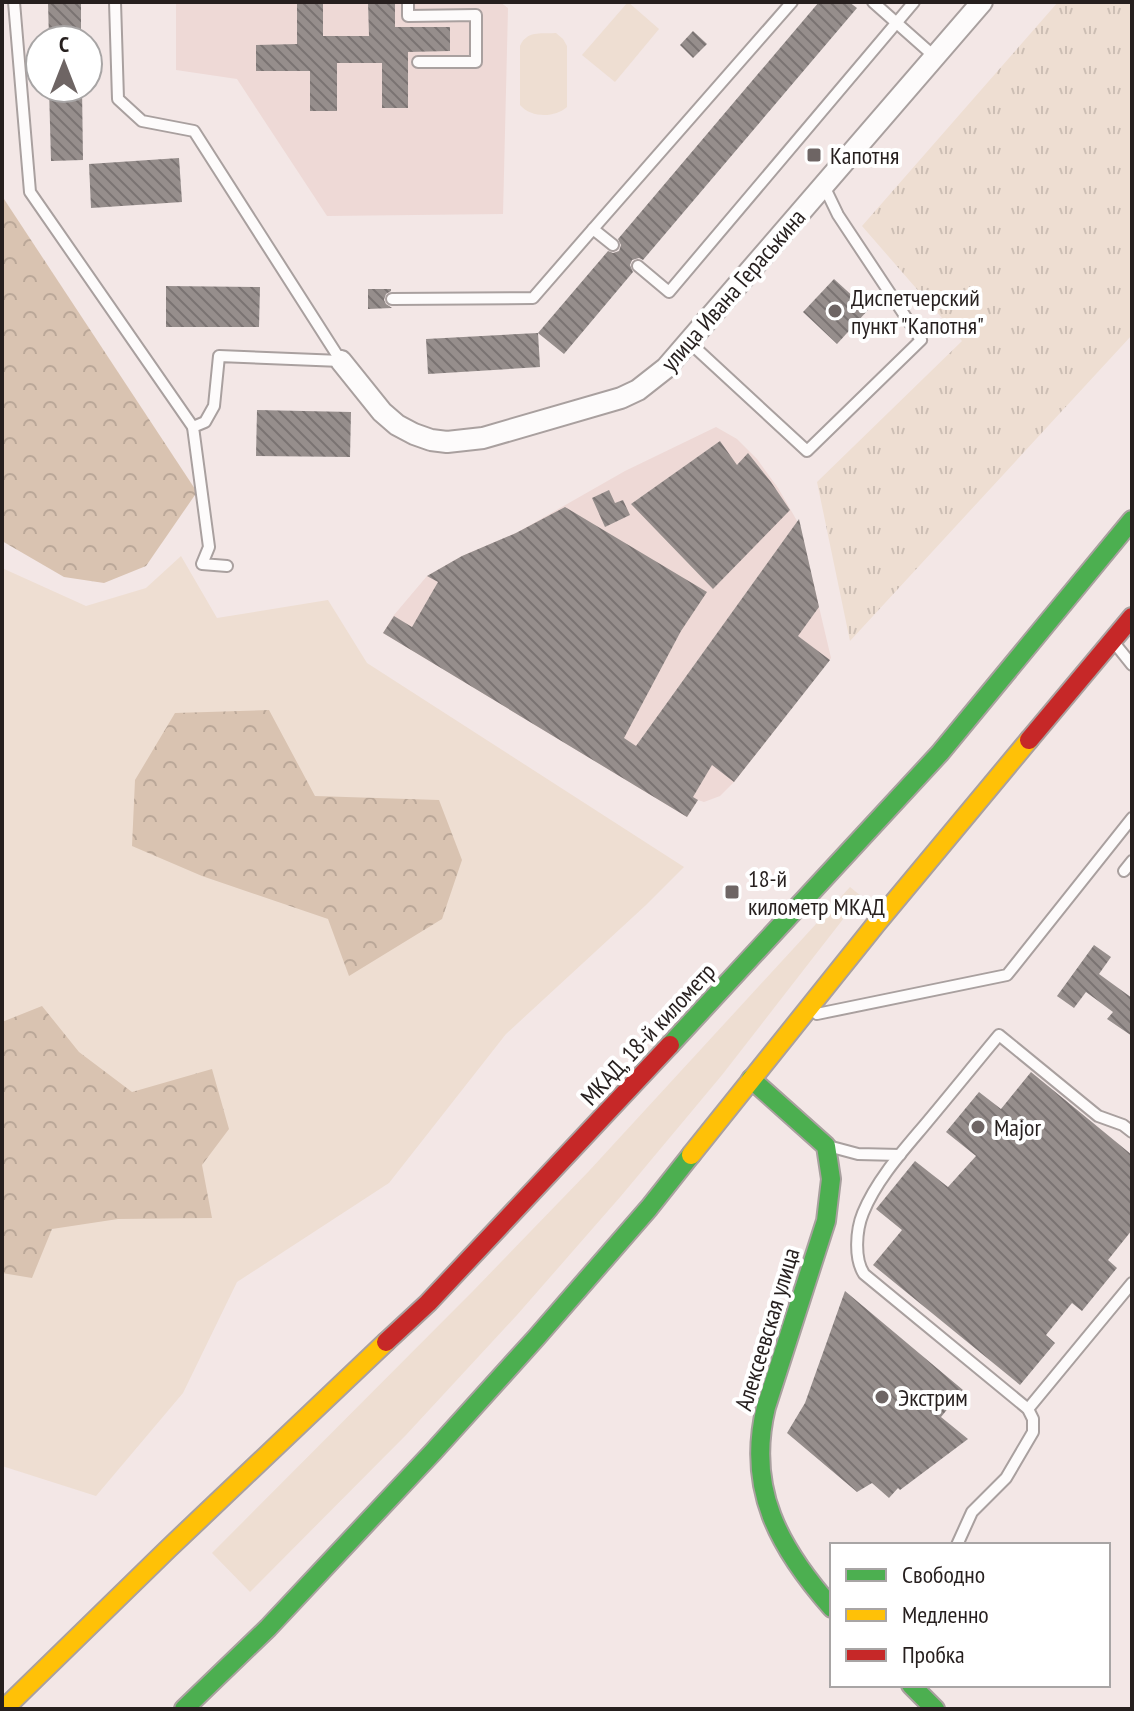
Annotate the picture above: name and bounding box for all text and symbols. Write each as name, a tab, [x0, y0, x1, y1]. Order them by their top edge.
north arrow	[24, 24, 104, 104]
text: С	[59, 30, 69, 58]
place label: Капотня	[830, 140, 899, 171]
marker: Капотня	[805, 146, 823, 164]
street label: улица Ивана Гераськина	[654, 202, 812, 378]
place label: Диспетчерский пункт "Капотня"	[851, 282, 984, 341]
marker: Диспетчерский пункт "Капотня"	[826, 302, 844, 320]
place label: 18-й километр МКАД	[748, 863, 885, 922]
marker: 18-й километр МКАД	[723, 883, 741, 901]
street label: МКАД, 18-й километр	[574, 956, 722, 1112]
place label: Major	[994, 1112, 1041, 1143]
marker: Major	[969, 1118, 987, 1136]
street label: Алексеевская улица	[728, 1244, 806, 1414]
place label: Экстрим	[898, 1382, 968, 1413]
marker: Экстрим	[873, 1388, 891, 1406]
legend	[830, 1543, 1110, 1687]
text: Свободно	[902, 1559, 985, 1590]
text: Медленно	[902, 1599, 989, 1630]
text: Пробка	[902, 1639, 965, 1670]

